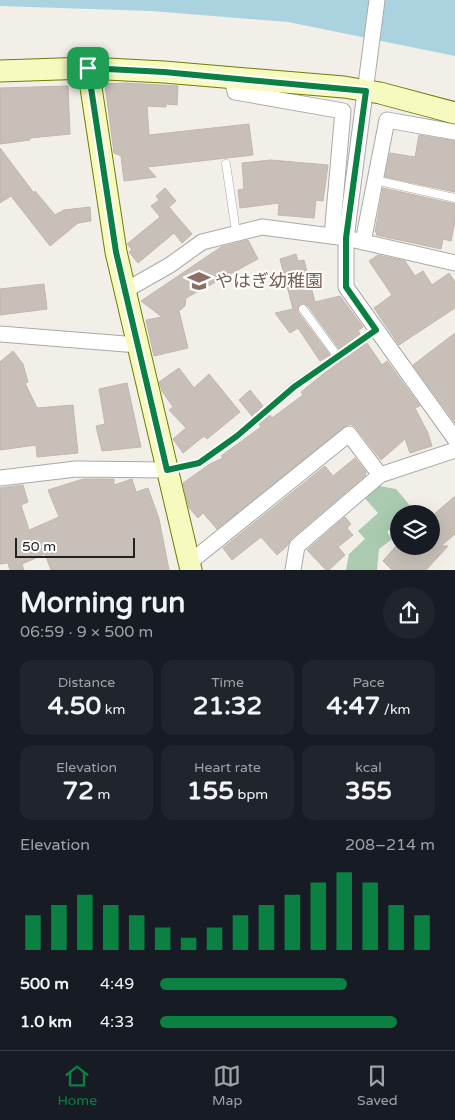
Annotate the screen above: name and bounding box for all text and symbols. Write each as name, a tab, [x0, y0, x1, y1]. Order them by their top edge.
pin	[67, 47, 109, 89]
icon: arrive	[74, 54, 102, 82]
school or university icon: やはぎ幼稚園	[186, 268, 212, 294]
place label: やはぎ幼稚園	[215, 270, 323, 292]
map controls	[390, 505, 440, 555]
button: layers	[390, 505, 440, 555]
scale bar	[15, 535, 135, 558]
text: 50 m	[22, 538, 56, 555]
text: Morning run	[20, 586, 185, 620]
button: share	[383, 587, 435, 639]
text: 06:59 · 9 × 500 m	[20, 622, 153, 642]
text: Distance	[58, 674, 115, 691]
text: Time	[211, 674, 244, 691]
text: Pace	[352, 674, 385, 691]
text: 4.50	[48, 691, 101, 721]
text: 21:32	[193, 691, 262, 721]
text: 4:47	[327, 691, 380, 721]
text: km	[101, 701, 125, 718]
text: /km	[380, 701, 410, 718]
text: Elevation	[56, 759, 117, 776]
text: Heart rate	[194, 759, 261, 776]
text: kcal	[355, 759, 382, 776]
text: 72	[63, 776, 94, 806]
text: 155	[187, 776, 234, 806]
text: 355	[345, 776, 392, 806]
text: m	[94, 786, 110, 803]
text: bpm	[234, 786, 268, 803]
text: Elevation	[20, 835, 90, 855]
text: 208–214 m	[345, 835, 435, 855]
text: 500 m	[20, 974, 69, 994]
text: 4:49	[100, 974, 134, 994]
text: 1.0 km	[20, 1012, 72, 1032]
text: 4:33	[100, 1012, 134, 1032]
tab: Home	[57, 1062, 97, 1109]
tab: Map	[212, 1062, 242, 1109]
tab: Saved	[357, 1062, 398, 1109]

